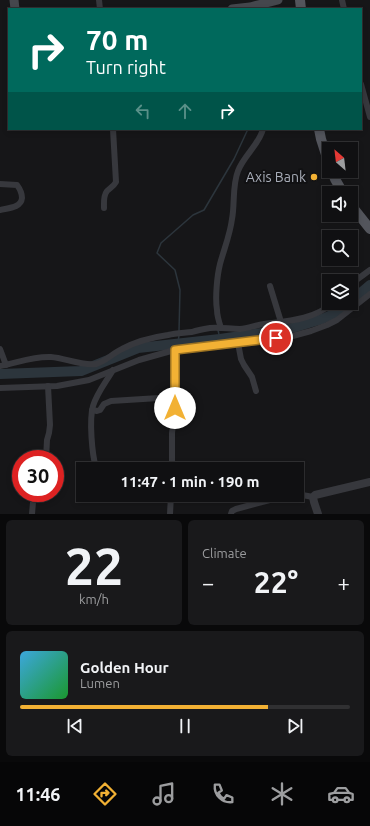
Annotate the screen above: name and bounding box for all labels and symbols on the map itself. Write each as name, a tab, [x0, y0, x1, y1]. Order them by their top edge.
north arrow	[322, 142, 358, 178]
place label: Axis Bank	[246, 169, 306, 185]
marker: Axis Bank	[309, 172, 319, 182]
pin	[259, 321, 293, 355]
position arrow	[154, 387, 196, 429]
speed limit sign: 30	[12, 450, 64, 502]

